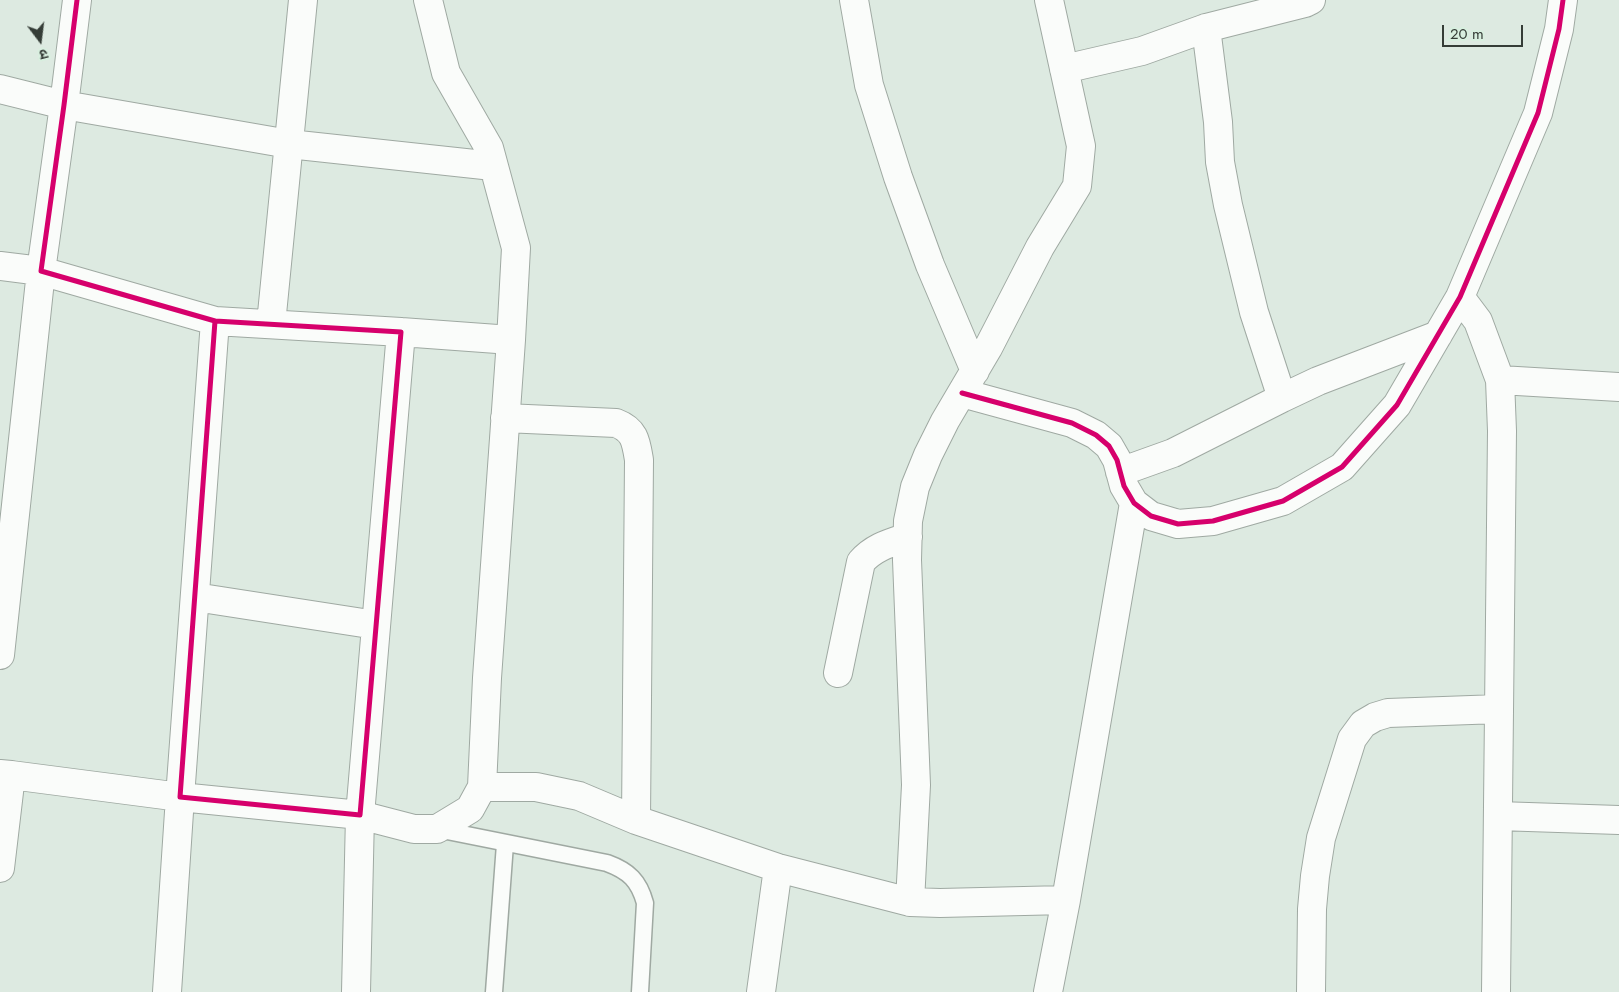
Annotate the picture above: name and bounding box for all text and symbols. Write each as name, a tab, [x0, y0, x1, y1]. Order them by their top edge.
north arrow	[15, 15, 65, 65]
scale bar	[1444, 15, 1525, 47]
text: 20 m	[1450, 23, 1484, 45]
text: उ	[37, 44, 50, 65]

